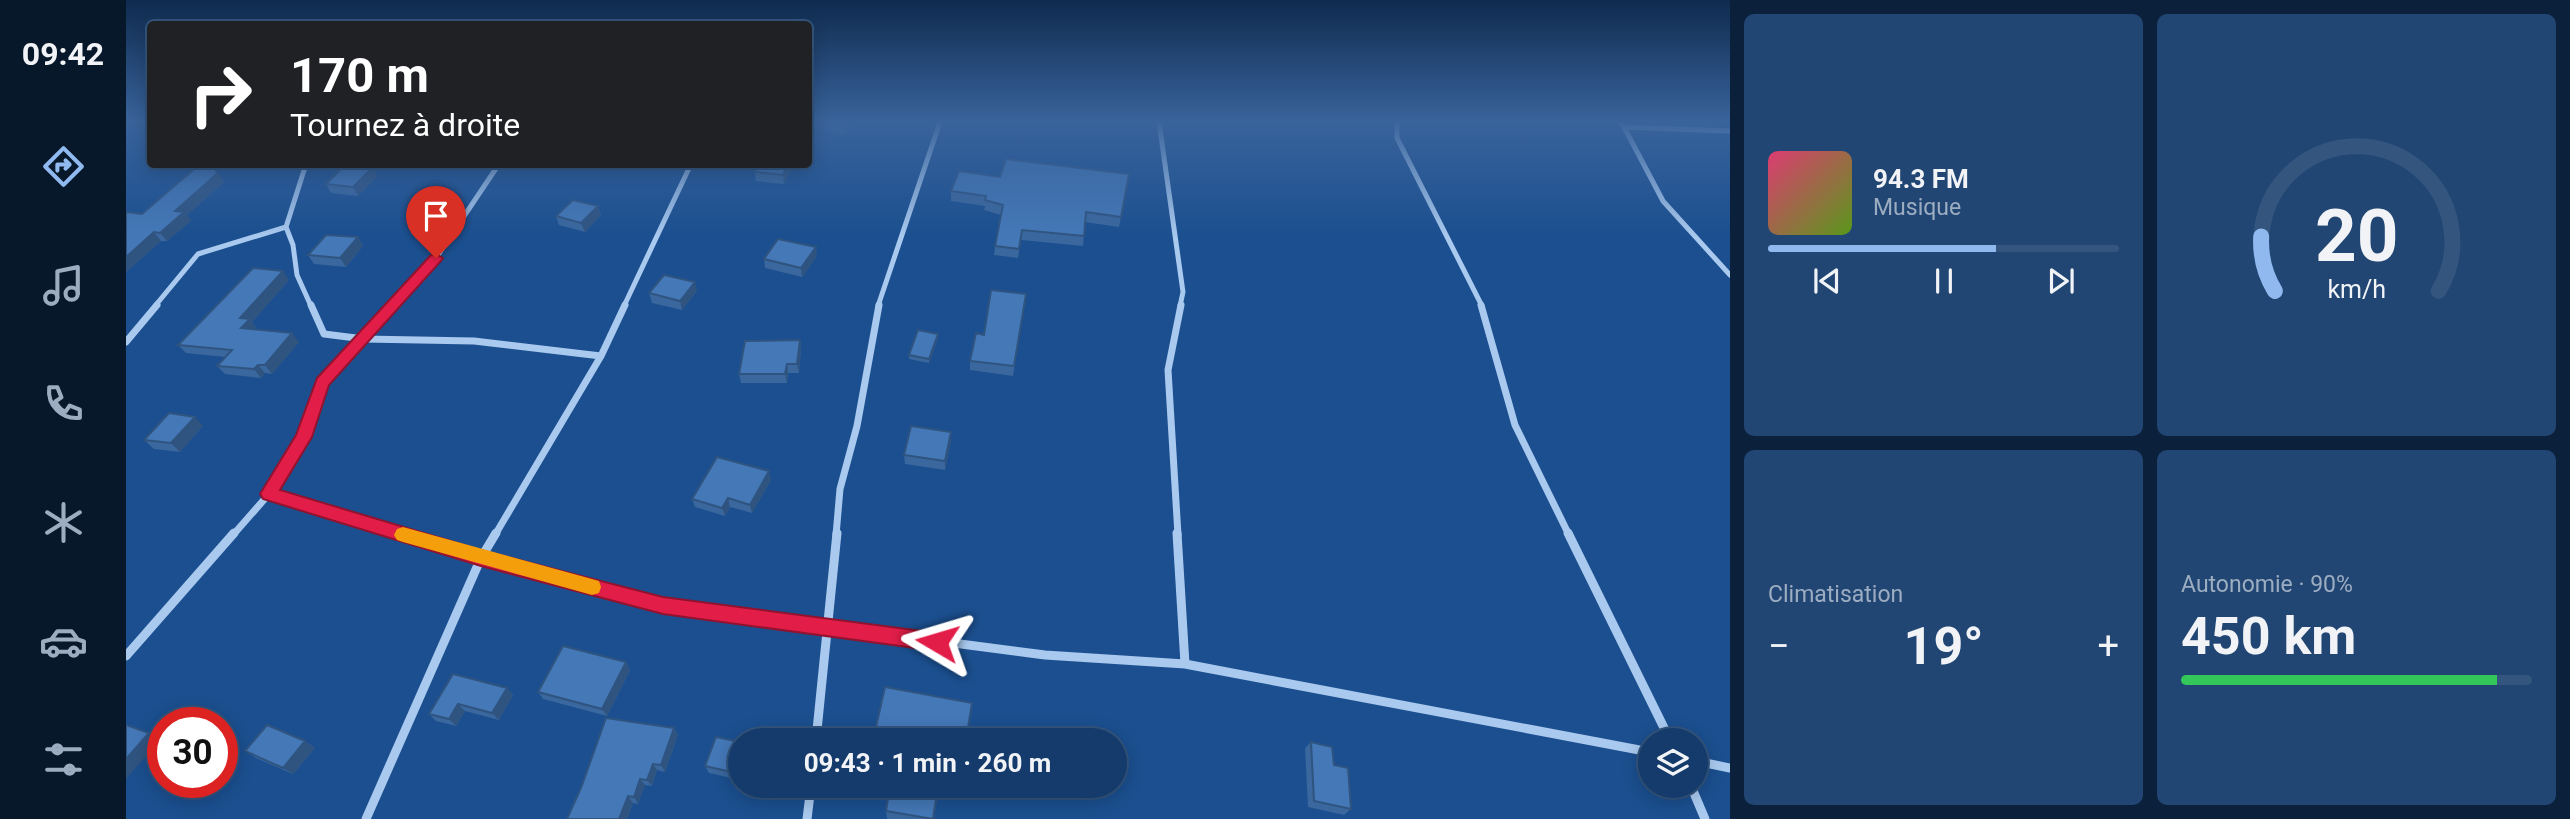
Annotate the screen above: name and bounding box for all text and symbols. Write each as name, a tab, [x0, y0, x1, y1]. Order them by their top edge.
text: 09:42	[22, 35, 104, 73]
text: 170 m	[290, 47, 429, 104]
icon: right	[175, 49, 266, 140]
text: Tournez à droite	[290, 106, 520, 144]
icon: directions	[39, 142, 88, 191]
text: 94.3 FM	[1873, 164, 1969, 194]
pin	[406, 186, 466, 258]
text: Musique	[1873, 194, 1961, 221]
text: 20	[2315, 194, 2398, 280]
icon: arrive	[417, 197, 455, 235]
icon: music	[39, 261, 88, 310]
icon: previous	[1808, 262, 1846, 300]
icon: pause	[1925, 262, 1963, 300]
icon: next	[2042, 262, 2080, 300]
text: km/h	[2327, 275, 2386, 304]
icon: phone	[39, 379, 88, 428]
icon: climate	[39, 498, 88, 547]
text: Autonomie · 90%	[2181, 571, 2353, 598]
text: Climatisation	[1768, 581, 1903, 608]
position arrow	[900, 605, 974, 679]
text: 450 km	[2181, 606, 2356, 667]
text: 19°	[1904, 616, 1984, 677]
icon: car	[39, 617, 88, 666]
text: −	[1768, 624, 1790, 668]
text: +	[2097, 624, 2119, 668]
speed limit sign: 30	[147, 707, 238, 798]
map controls	[1638, 728, 1708, 798]
button: layers	[1638, 728, 1708, 798]
icon: filters	[39, 735, 88, 784]
text: 09:43 · 1 min · 260 m	[804, 748, 1051, 778]

